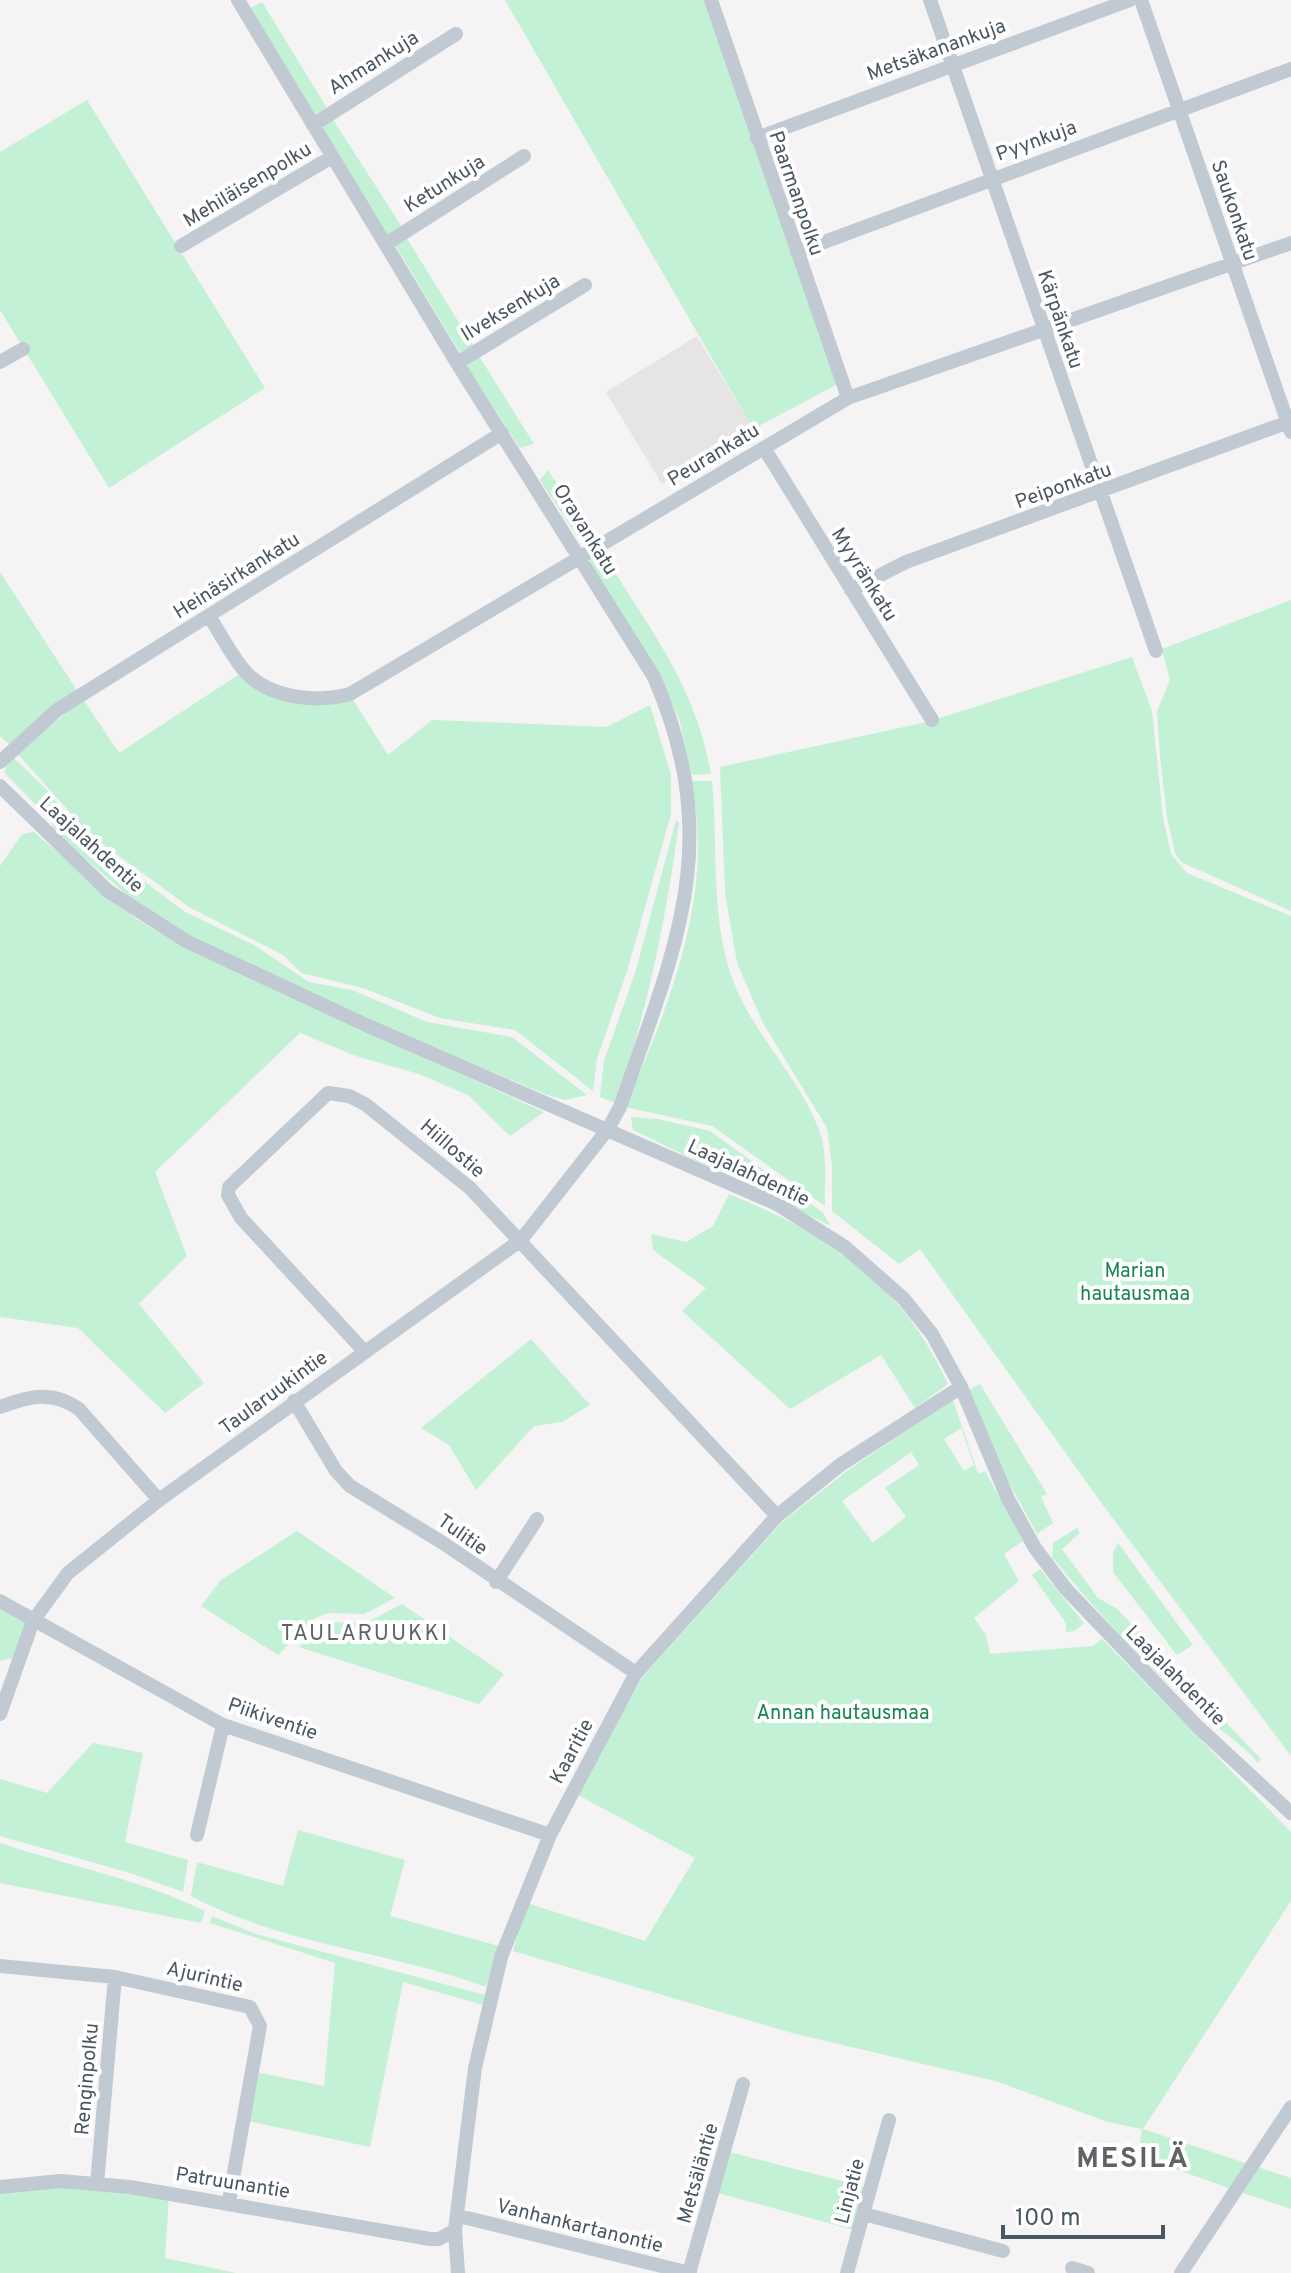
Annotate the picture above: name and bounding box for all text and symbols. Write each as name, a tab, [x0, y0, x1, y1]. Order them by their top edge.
street label: Metsäkanankuja	[864, 14, 1010, 88]
street label: Ahmankuja	[324, 26, 424, 102]
street label: Pyynkuja	[993, 115, 1081, 169]
street label: Paarmanpolku	[762, 128, 829, 259]
street label: Mehiläisenpolku	[179, 137, 317, 234]
street label: Ketunkuja	[400, 150, 490, 220]
street label: Saukonkatu	[1204, 157, 1262, 264]
street label: Kärpänkatu	[1030, 267, 1088, 373]
street label: Ilveksenkuja	[457, 269, 565, 349]
street label: Peurankatu	[663, 418, 765, 493]
street label: Peiponkatu	[1012, 457, 1116, 516]
street label: Oravankatu	[546, 479, 623, 581]
street label: Myyränkatu	[824, 523, 902, 627]
street label: Heinäsirkankatu	[169, 527, 305, 626]
street label: Laajalahdentie	[33, 792, 148, 899]
street label: Hiillostie	[414, 1114, 490, 1185]
street label: Laajalahdentie	[683, 1134, 813, 1213]
park label: Marian hautausmaa	[1080, 1259, 1190, 1308]
street label: Taularuukintie	[215, 1346, 334, 1442]
street label: Tulitie	[432, 1509, 492, 1562]
district label: TAULARUUKKI	[281, 1621, 449, 1648]
street label: Laajalahdentie	[1119, 1621, 1230, 1732]
street label: Piikiventie	[224, 1692, 321, 1747]
park label: Annan hautausmaa	[756, 1701, 930, 1727]
street label: Kaaritie	[545, 1715, 601, 1789]
street label: Ajurintie	[164, 1957, 245, 1999]
street label: Renginpolku	[70, 2022, 106, 2136]
street label: Metsäläntie	[672, 2120, 726, 2227]
district label: MESILÄ	[1076, 2140, 1190, 2178]
street label: Linjatie	[830, 2156, 872, 2227]
street label: Patruunantie	[174, 2162, 292, 2206]
scale bar	[1003, 2189, 1163, 2239]
street label: Vanhankartanontie	[494, 2194, 666, 2260]
text: 100 m	[1015, 2204, 1081, 2234]

